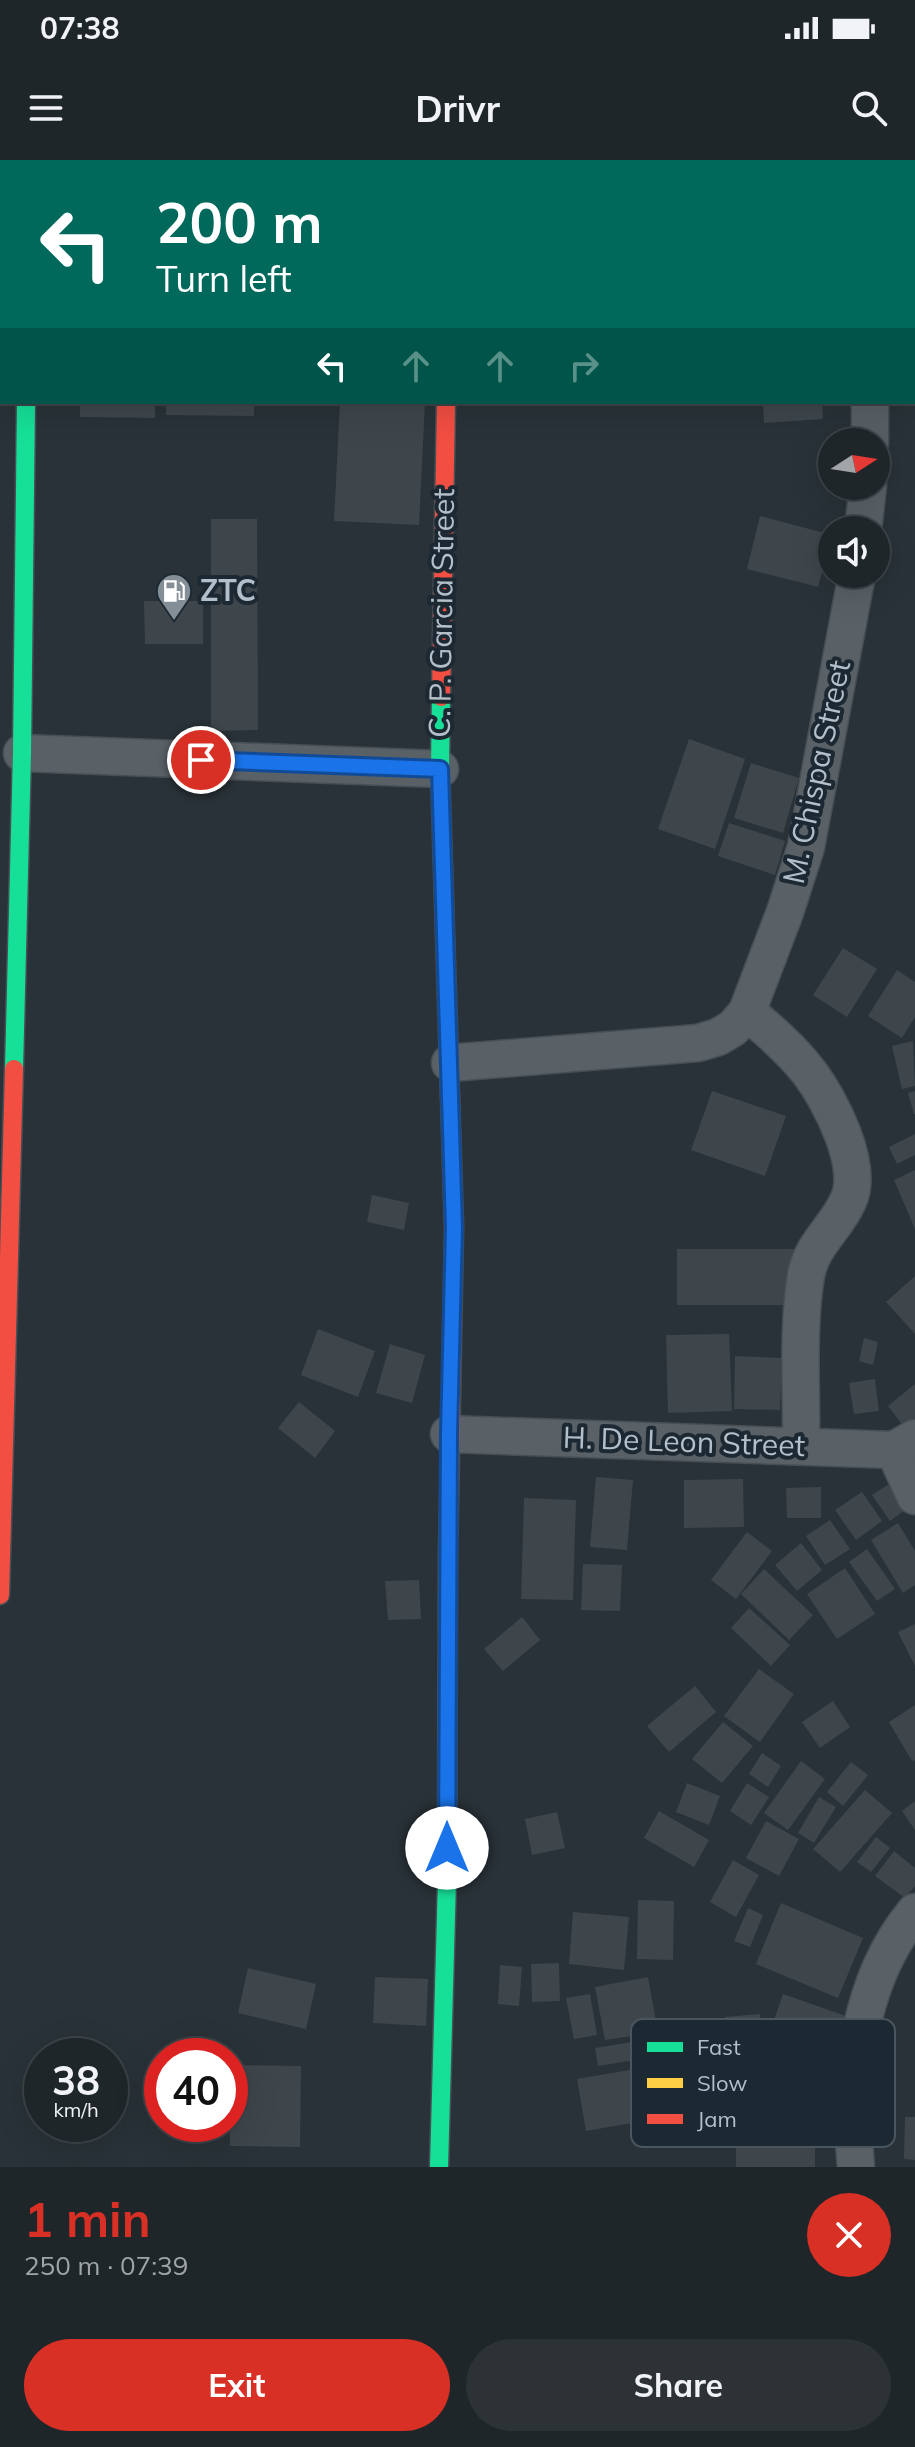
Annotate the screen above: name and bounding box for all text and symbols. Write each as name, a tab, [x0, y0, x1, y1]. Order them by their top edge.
text: 07:38	[40, 9, 119, 47]
icon: menu	[24, 86, 68, 130]
text: Drivr	[415, 86, 500, 131]
icon: search	[847, 86, 891, 130]
text: 200 m	[156, 187, 323, 257]
icon: left	[24, 192, 128, 296]
text: Turn left	[156, 256, 292, 301]
icon: left	[310, 344, 354, 388]
icon: ahead	[394, 344, 438, 388]
icon: ahead	[478, 344, 522, 388]
icon: right	[562, 344, 606, 388]
north arrow	[818, 428, 890, 500]
map controls	[818, 428, 890, 588]
street label: C. P. Garcia Street	[420, 488, 462, 738]
button: sound	[818, 516, 890, 588]
place label: ZTC	[200, 571, 256, 609]
fuel station icon: ZTC	[155, 572, 193, 622]
street label: M. Chispa Street	[774, 657, 858, 887]
pin	[167, 726, 235, 794]
icon: arrive	[179, 738, 223, 782]
street label: H. De Leon Street	[562, 1418, 806, 1464]
position arrow	[405, 1806, 489, 1890]
legend	[631, 2019, 895, 2147]
text: Fast	[697, 2033, 741, 2061]
speed limit sign: 40	[144, 2038, 248, 2142]
text: 38	[52, 2055, 100, 2105]
text: Slow	[697, 2069, 747, 2097]
text: km/h	[53, 2097, 99, 2122]
text: Jam	[697, 2105, 737, 2133]
text: 1 min	[24, 2189, 151, 2249]
button: close	[807, 2193, 891, 2277]
text: 250 m · 07:39	[24, 2249, 188, 2282]
button: Exit	[24, 2339, 450, 2431]
button: Share	[466, 2339, 891, 2431]

